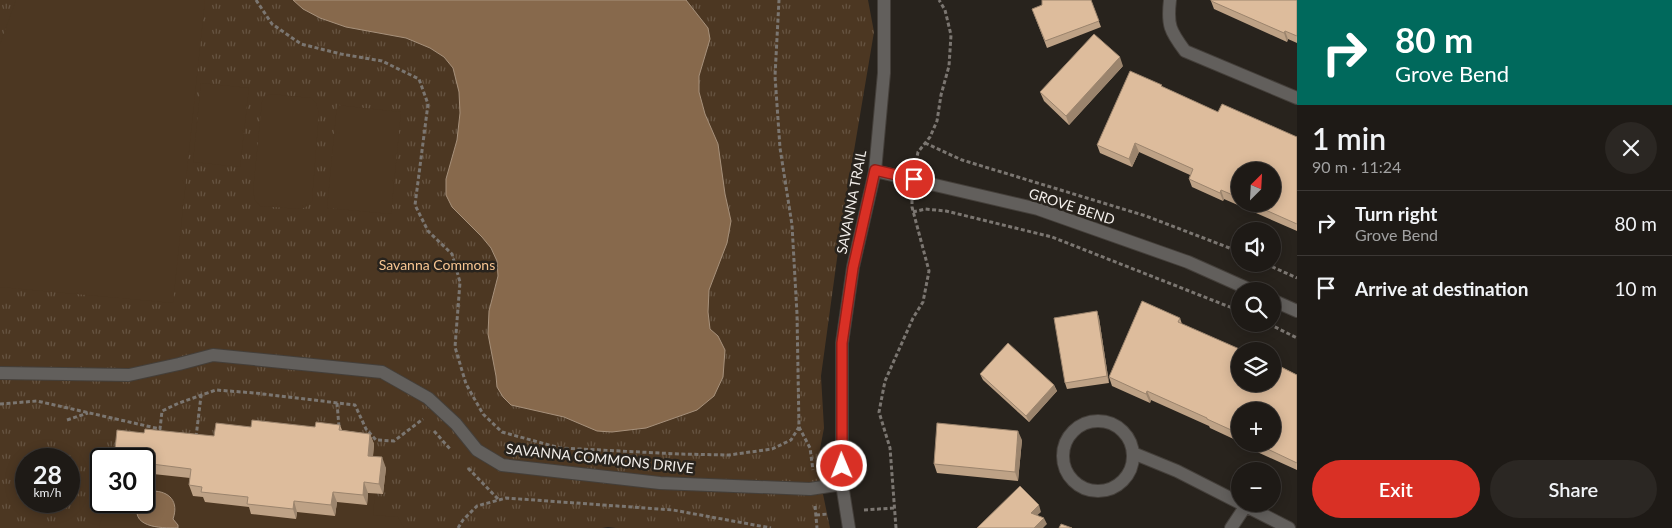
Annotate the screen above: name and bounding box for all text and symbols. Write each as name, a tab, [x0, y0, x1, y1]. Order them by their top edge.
text: 80 m	[1395, 18, 1473, 60]
icon: right	[1312, 20, 1377, 85]
text: Grove Bend	[1395, 60, 1509, 87]
text: 1 min	[1312, 120, 1386, 156]
button: close	[1605, 122, 1657, 174]
street label: SAVANNA TRAIL	[833, 149, 869, 255]
text: 90 m · 11:24	[1312, 157, 1401, 176]
pin	[893, 158, 935, 200]
north arrow	[1231, 162, 1281, 212]
map controls	[1231, 162, 1281, 512]
icon: arrive	[900, 165, 928, 193]
street label: GROVE BEND	[1027, 184, 1117, 228]
text: Turn right	[1355, 202, 1437, 225]
icon: right	[1312, 209, 1340, 237]
text: 80 m	[1614, 212, 1657, 235]
button: sound	[1231, 222, 1281, 272]
text: Grove Bend	[1355, 225, 1438, 244]
park label: Savanna Commons	[379, 256, 495, 273]
icon: arrive	[1312, 274, 1340, 302]
text: Arrive at destination	[1355, 277, 1528, 300]
text: 10 m	[1614, 277, 1657, 300]
button: search	[1231, 282, 1281, 332]
button: layers	[1231, 342, 1281, 392]
button: +	[1231, 402, 1281, 452]
position arrow	[815, 439, 867, 491]
street label: SAVANNA COMMONS DRIVE	[505, 440, 695, 476]
speed limit sign: 30	[90, 448, 155, 513]
text: 28	[33, 459, 62, 489]
button: Exit	[1312, 460, 1480, 518]
button: Share	[1490, 460, 1657, 518]
button: −	[1231, 462, 1281, 512]
text: km/h	[33, 485, 62, 500]

